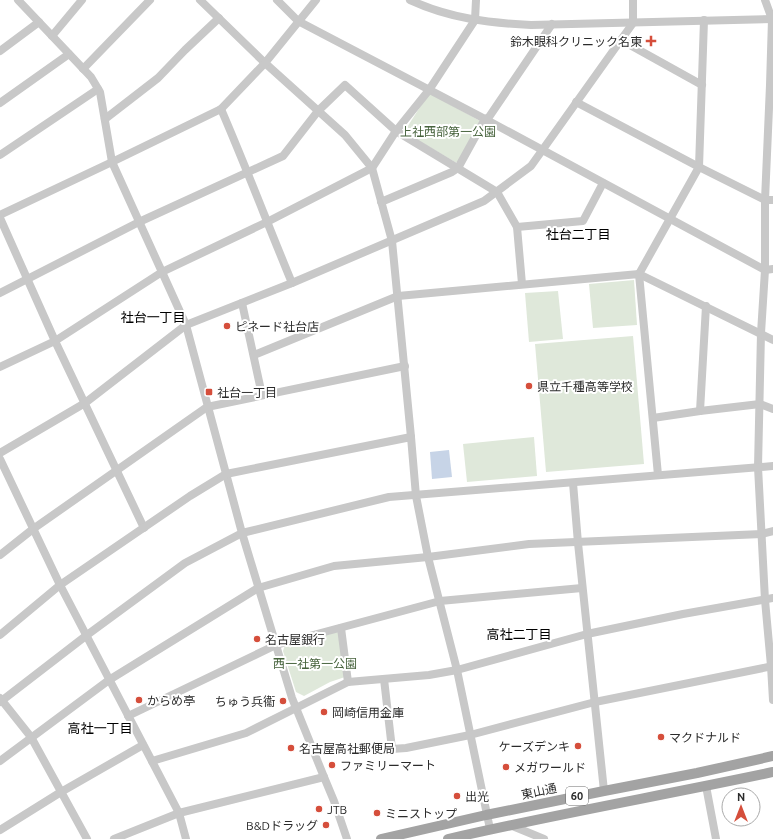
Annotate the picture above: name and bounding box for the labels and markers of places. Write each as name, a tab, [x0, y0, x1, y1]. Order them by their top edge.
place label: 鈴木眼科クリニック名東	[510, 35, 642, 48]
marker: 鈴木眼科クリニック名東	[645, 35, 657, 47]
place label: ピネード社台店	[235, 320, 319, 333]
marker: ピネード社台店	[222, 321, 232, 331]
place label: 県立千種高等学校	[537, 380, 633, 393]
marker: 県立千種高等学校	[524, 381, 534, 391]
place label: 社台一丁目	[217, 386, 277, 399]
marker: 社台一丁目	[204, 387, 214, 397]
place label: 名古屋銀行	[265, 633, 325, 646]
marker: 名古屋銀行	[252, 634, 262, 644]
place label: からめ亭	[147, 694, 195, 707]
marker: からめ亭	[134, 695, 144, 705]
place label: ちゅう兵衞	[215, 695, 275, 708]
marker: ちゅう兵衞	[278, 696, 288, 706]
place label: 岡崎信用金庫	[332, 706, 404, 719]
marker: 岡崎信用金庫	[319, 707, 329, 717]
place label: マクドナルド	[669, 731, 741, 744]
marker: マクドナルド	[656, 732, 666, 742]
place label: ケーズデンキ	[499, 740, 570, 753]
marker: ケーズデンキ	[573, 741, 583, 751]
place label: 名古屋高社郵便局	[299, 742, 395, 755]
marker: 名古屋高社郵便局	[286, 743, 296, 753]
place label: ファミリーマート	[340, 759, 436, 772]
marker: ファミリーマート	[327, 760, 337, 770]
place label: メガワールド	[514, 761, 586, 774]
marker: メガワールド	[501, 762, 511, 772]
place label: 出光	[465, 790, 489, 803]
marker: 出光	[452, 791, 462, 801]
place label: JTB	[327, 803, 347, 816]
marker: JTB	[314, 804, 324, 814]
place label: ミニストップ	[385, 807, 457, 820]
marker: ミニストップ	[372, 808, 382, 818]
place label: B&Dドラッグ	[246, 819, 318, 832]
marker: B&Dドラッグ	[321, 820, 331, 830]

